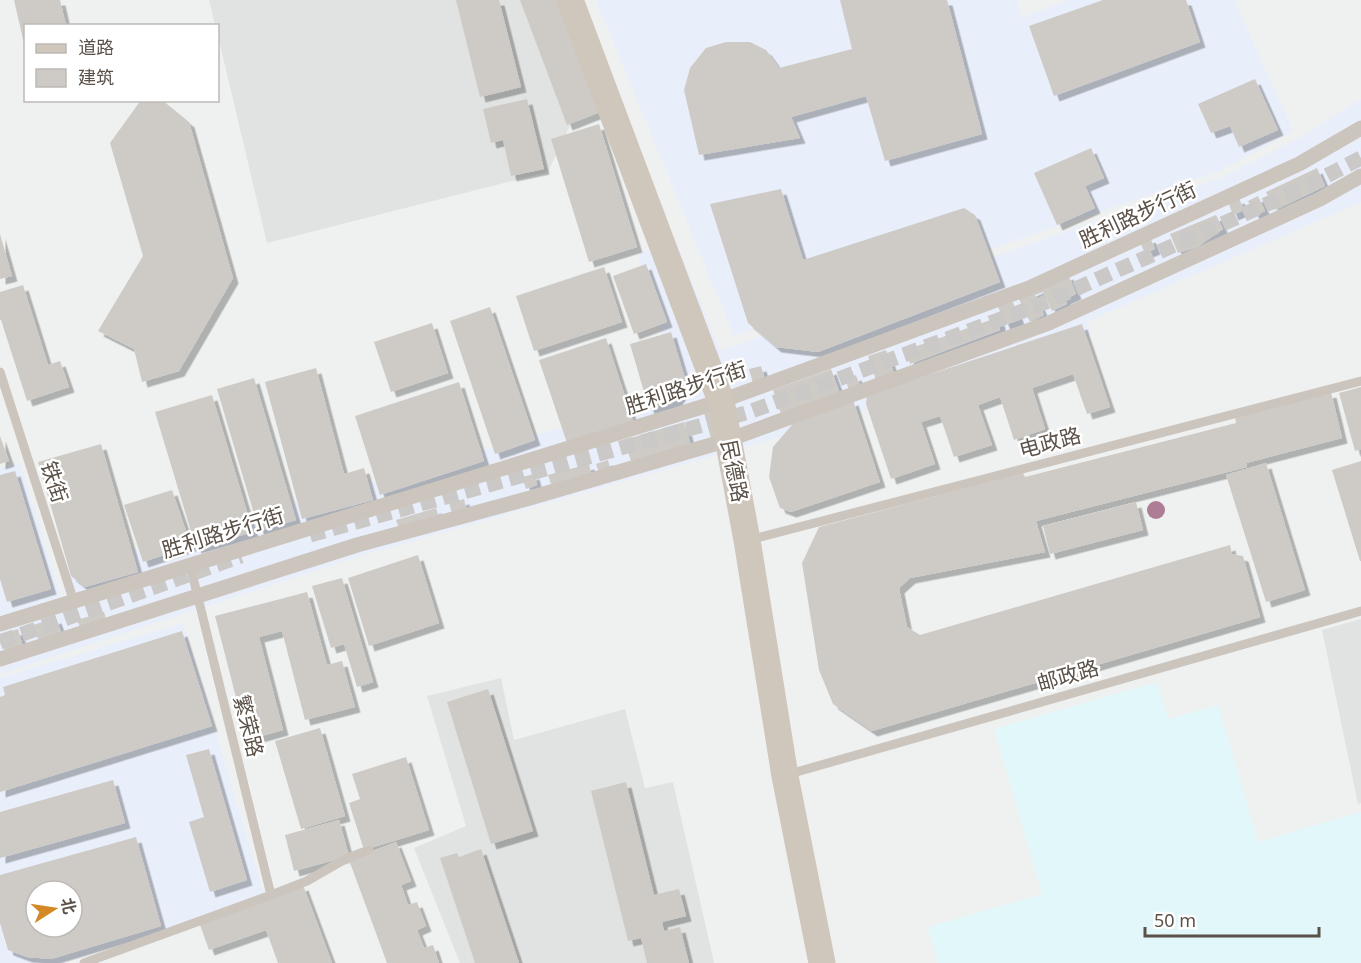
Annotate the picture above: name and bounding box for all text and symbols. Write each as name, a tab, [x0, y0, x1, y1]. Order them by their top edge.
legend	[24, 24, 219, 102]
text: 道路	[78, 35, 114, 59]
text: 建筑	[78, 65, 114, 89]
street label: 胜利路步行街	[1075, 175, 1201, 253]
street label: 胜利路步行街	[621, 354, 750, 420]
street label: 电政路	[1016, 420, 1084, 464]
street label: 民德路	[715, 437, 755, 504]
street label: 铁街	[35, 457, 75, 506]
street label: 胜利路步行街	[158, 500, 287, 564]
street label: 邮政路	[1034, 653, 1102, 697]
street label: 繁荣路	[228, 692, 270, 760]
north arrow	[24, 879, 84, 939]
text: 北	[56, 896, 81, 916]
scale bar	[1145, 900, 1319, 938]
text: 50 m	[1154, 908, 1196, 932]

